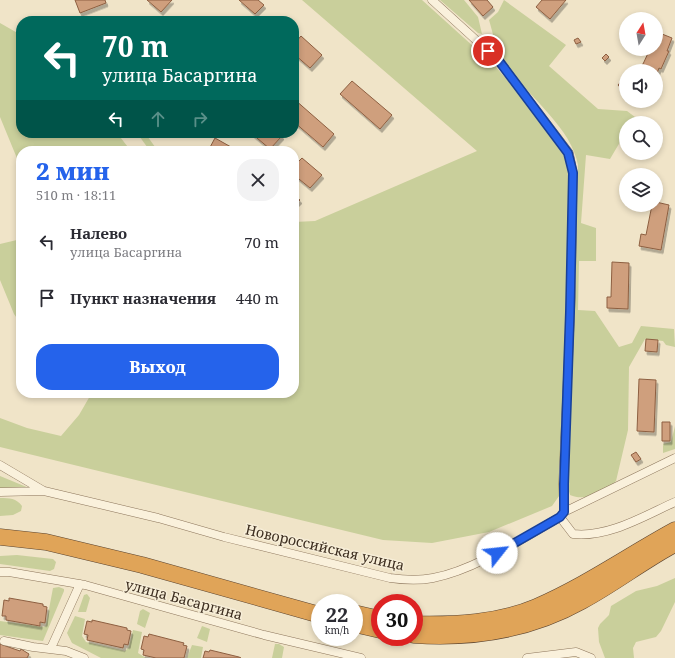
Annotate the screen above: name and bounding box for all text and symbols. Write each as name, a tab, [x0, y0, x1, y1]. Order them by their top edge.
north arrow	[619, 12, 663, 56]
map controls	[619, 12, 663, 212]
text: 70 m	[102, 27, 169, 65]
icon: left	[36, 32, 88, 84]
pin	[471, 34, 505, 68]
icon: arrive	[477, 40, 499, 62]
text: улица Басаргина	[102, 63, 257, 87]
button: sound	[619, 64, 663, 108]
icon: left	[105, 108, 127, 130]
icon: ahead	[147, 108, 169, 130]
icon: right	[189, 108, 211, 130]
button: search	[619, 116, 663, 160]
text: 2 мин	[36, 154, 110, 187]
button: close	[237, 159, 279, 201]
button: layers	[619, 168, 663, 212]
text: 510 m · 18:11	[36, 186, 116, 204]
text: Налево	[70, 223, 127, 243]
icon: left	[36, 231, 58, 253]
text: 70 m	[244, 232, 279, 252]
text: улица Басаргина	[70, 243, 182, 261]
icon: arrive	[36, 287, 58, 309]
text: Пункт назначения	[70, 288, 216, 308]
text: 440 m	[236, 288, 279, 308]
button: Выход	[36, 344, 279, 390]
street label: Новороссийская улица	[244, 519, 406, 575]
position arrow	[476, 532, 518, 574]
street label: улица Басаргина	[123, 574, 245, 624]
speed limit sign: 30	[371, 594, 423, 646]
text: 22	[326, 601, 348, 628]
text: km/h	[325, 623, 349, 637]

